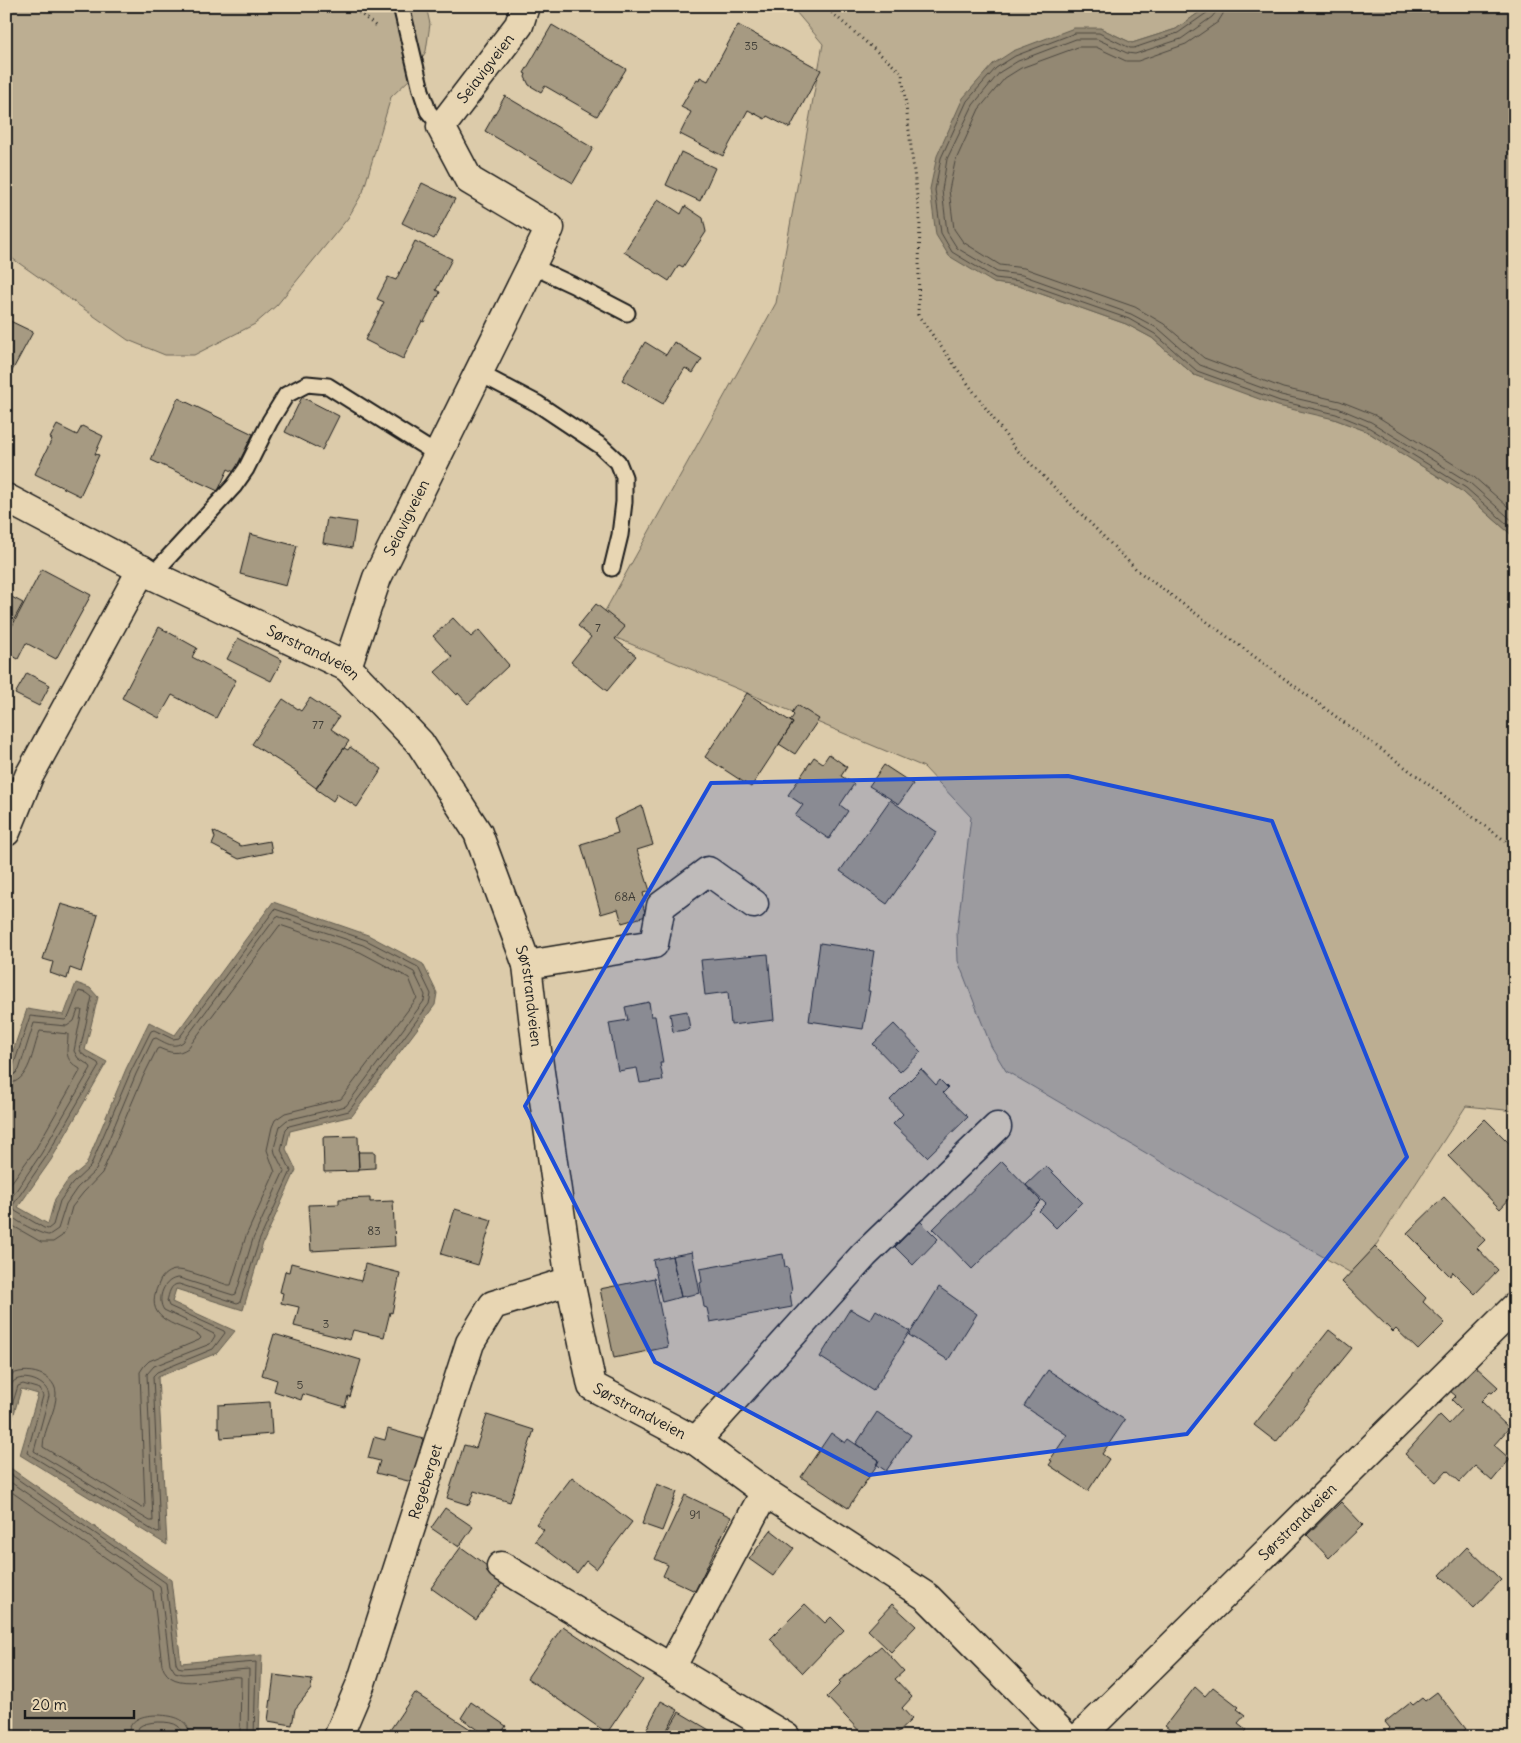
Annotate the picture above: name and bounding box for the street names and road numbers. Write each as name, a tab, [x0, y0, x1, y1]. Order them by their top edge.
street label: Seiavigveien	[453, 29, 518, 107]
street label: Seiavigveien	[379, 476, 433, 559]
street label: Sørstrandveien	[264, 620, 364, 684]
street label: Sørstrandveien	[512, 943, 546, 1048]
street label: Sørstrandveien	[590, 1378, 690, 1443]
street label: Regeberget	[404, 1442, 446, 1522]
street label: Sørstrandveien	[1254, 1479, 1341, 1564]

